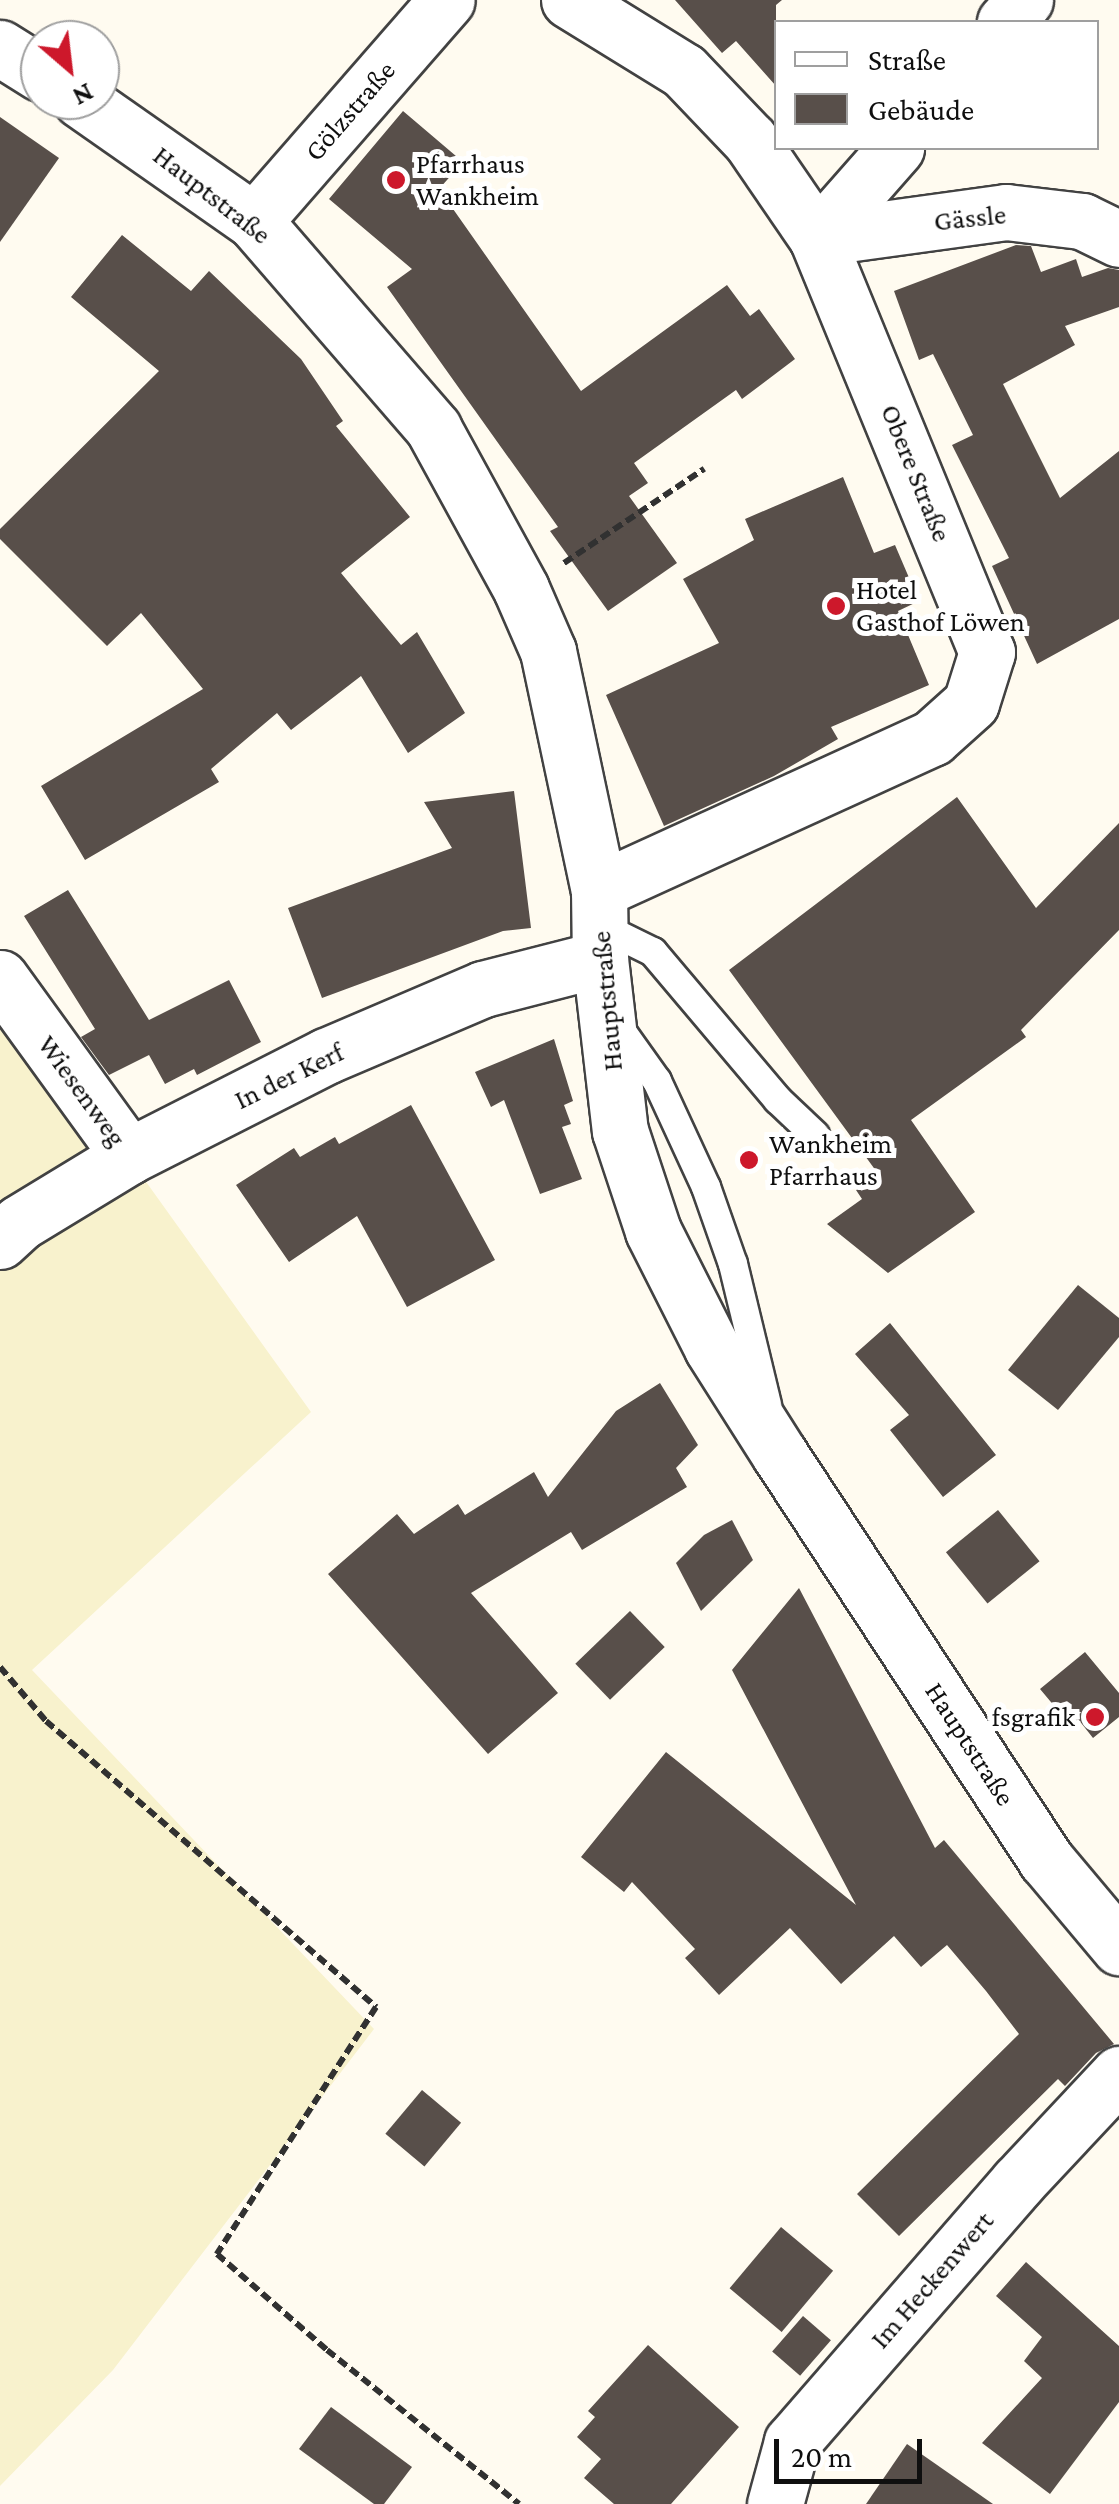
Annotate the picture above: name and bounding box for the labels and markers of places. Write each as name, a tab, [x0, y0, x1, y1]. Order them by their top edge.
place label: Pfarrhaus Wankheim	[416, 147, 539, 213]
marker: Pfarrhaus Wankheim	[385, 169, 407, 191]
place label: Hotel Gasthof Löwen	[856, 573, 1025, 639]
marker: Hotel Gasthof Löwen	[825, 595, 847, 617]
place label: Wankheim Pfarrhaus	[769, 1127, 892, 1193]
marker: Wankheim Pfarrhaus	[738, 1149, 760, 1171]
place label: fsgrafik	[992, 1700, 1075, 1734]
marker: fsgrafik	[1084, 1706, 1106, 1728]

